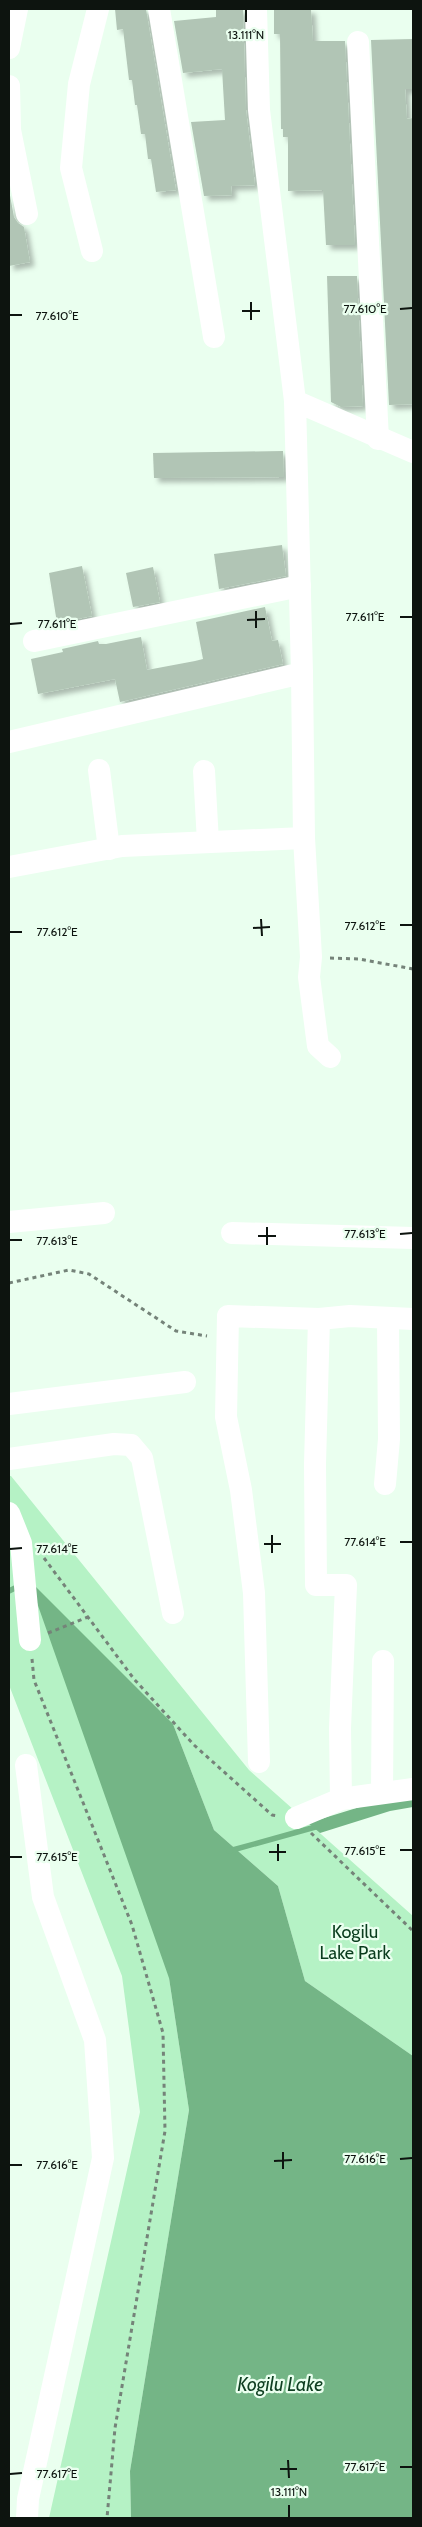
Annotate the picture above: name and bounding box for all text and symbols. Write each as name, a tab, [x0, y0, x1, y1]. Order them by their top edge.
text: 13.111°N	[228, 27, 264, 42]
text: 77.610°E	[343, 301, 387, 316]
text: 77.610°E	[35, 308, 79, 323]
text: 77.611°E	[346, 609, 385, 624]
text: 77.611°E	[38, 616, 77, 631]
text: 77.612°E	[344, 918, 386, 933]
text: 77.612°E	[36, 924, 78, 939]
text: 77.613°E	[344, 1226, 386, 1241]
text: 77.613°E	[36, 1233, 78, 1248]
text: 77.614°E	[344, 1534, 386, 1549]
text: 77.614°E	[36, 1541, 78, 1556]
text: 77.615°E	[344, 1843, 386, 1858]
text: 77.615°E	[36, 1849, 78, 1864]
park label: Kogilu Lake Park	[319, 1921, 391, 1964]
text: 77.616°E	[344, 2151, 386, 2166]
text: 77.616°E	[36, 2157, 78, 2172]
water label: Kogilu Lake	[237, 2373, 323, 2396]
text: 77.617°E	[345, 2459, 386, 2474]
text: 77.617°E	[37, 2466, 78, 2481]
text: 13.111°N	[271, 2484, 307, 2499]

